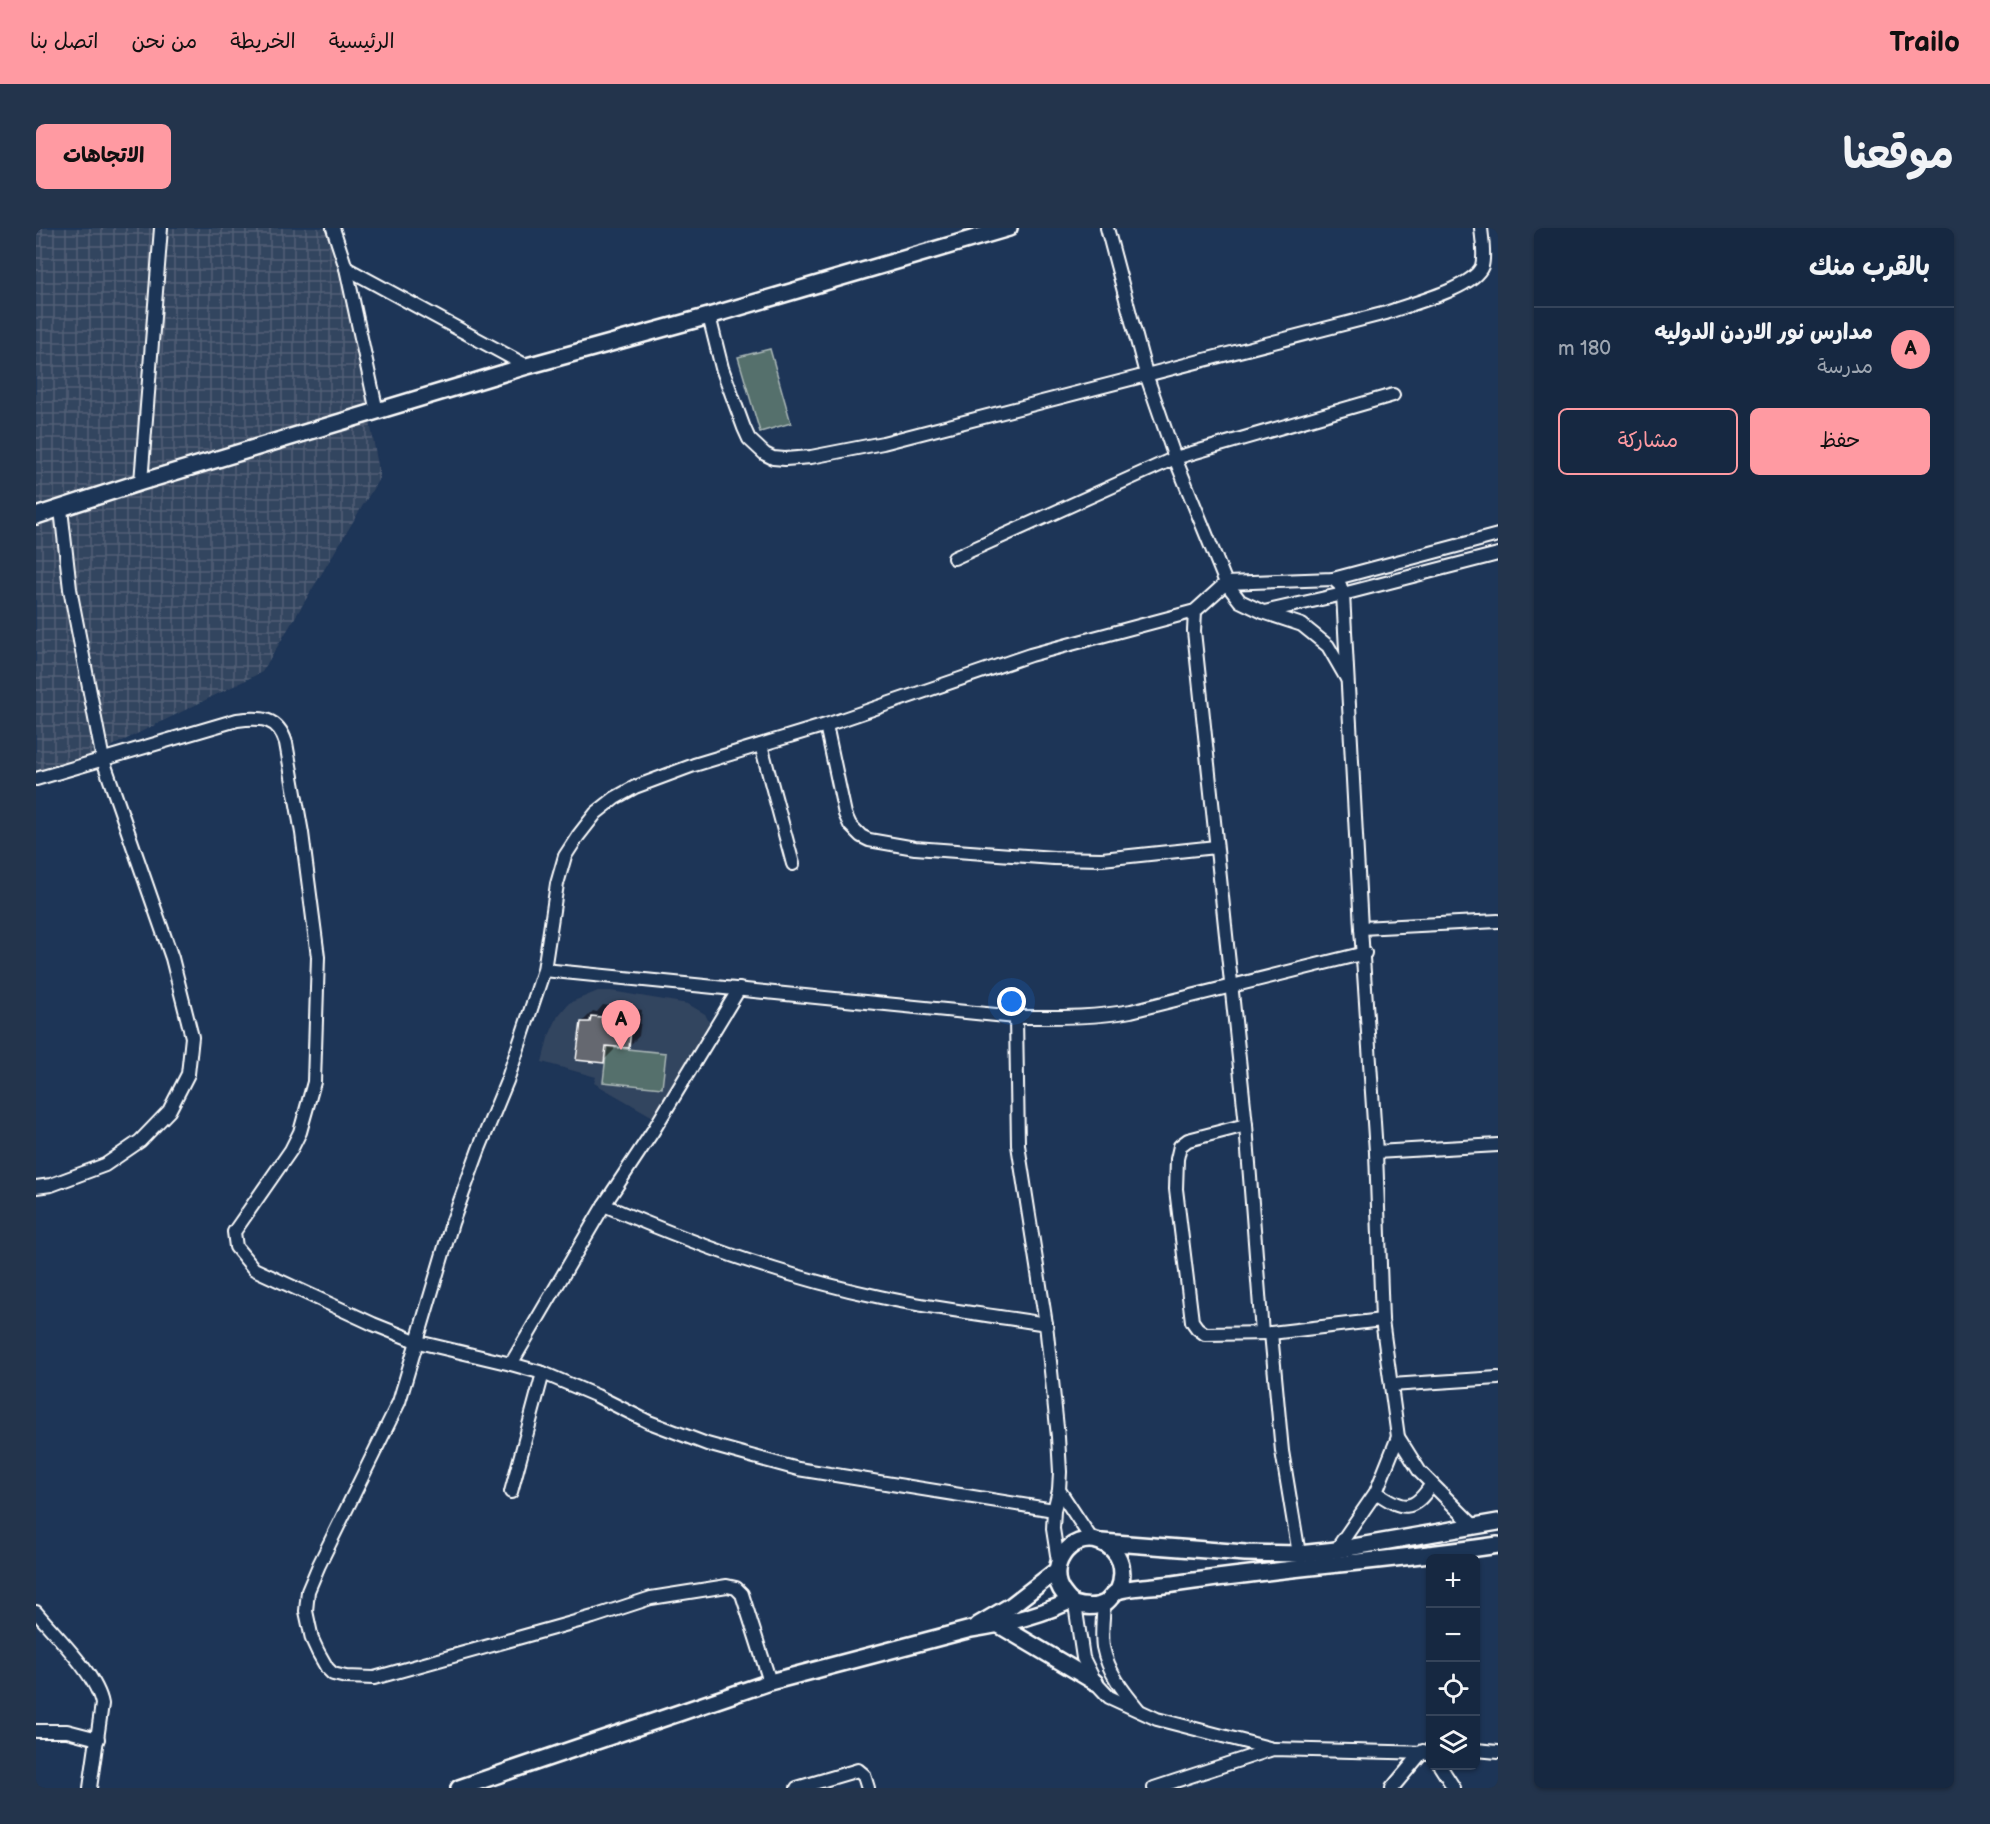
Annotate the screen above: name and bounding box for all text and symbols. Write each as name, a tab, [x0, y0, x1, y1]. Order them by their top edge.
text: Trailo	[1889, 26, 1960, 59]
text: اتصل بنا	[30, 29, 98, 54]
text: من نحن	[131, 29, 197, 54]
text: الخريطة	[230, 29, 296, 54]
text: الرئيسية	[329, 29, 395, 54]
button: الاتجاهات	[36, 124, 171, 189]
text: موقعنا	[1843, 130, 1954, 181]
text: بالقرب منك	[1809, 252, 1930, 283]
text: مدارس نور الاردن الدوليه	[1654, 319, 1873, 346]
text: 180 m	[1558, 337, 1611, 361]
text: A	[1904, 337, 1917, 361]
text: مدرسة	[1817, 355, 1873, 379]
button: مشاركة	[1558, 408, 1738, 475]
button: حفظ	[1750, 408, 1930, 475]
your location	[997, 987, 1026, 1016]
pin: A	[602, 1000, 640, 1050]
map controls	[1426, 1554, 1480, 1770]
button: +	[1426, 1554, 1480, 1608]
button: −	[1426, 1608, 1480, 1662]
button: locate	[1426, 1662, 1480, 1716]
button: layers	[1426, 1716, 1480, 1770]

